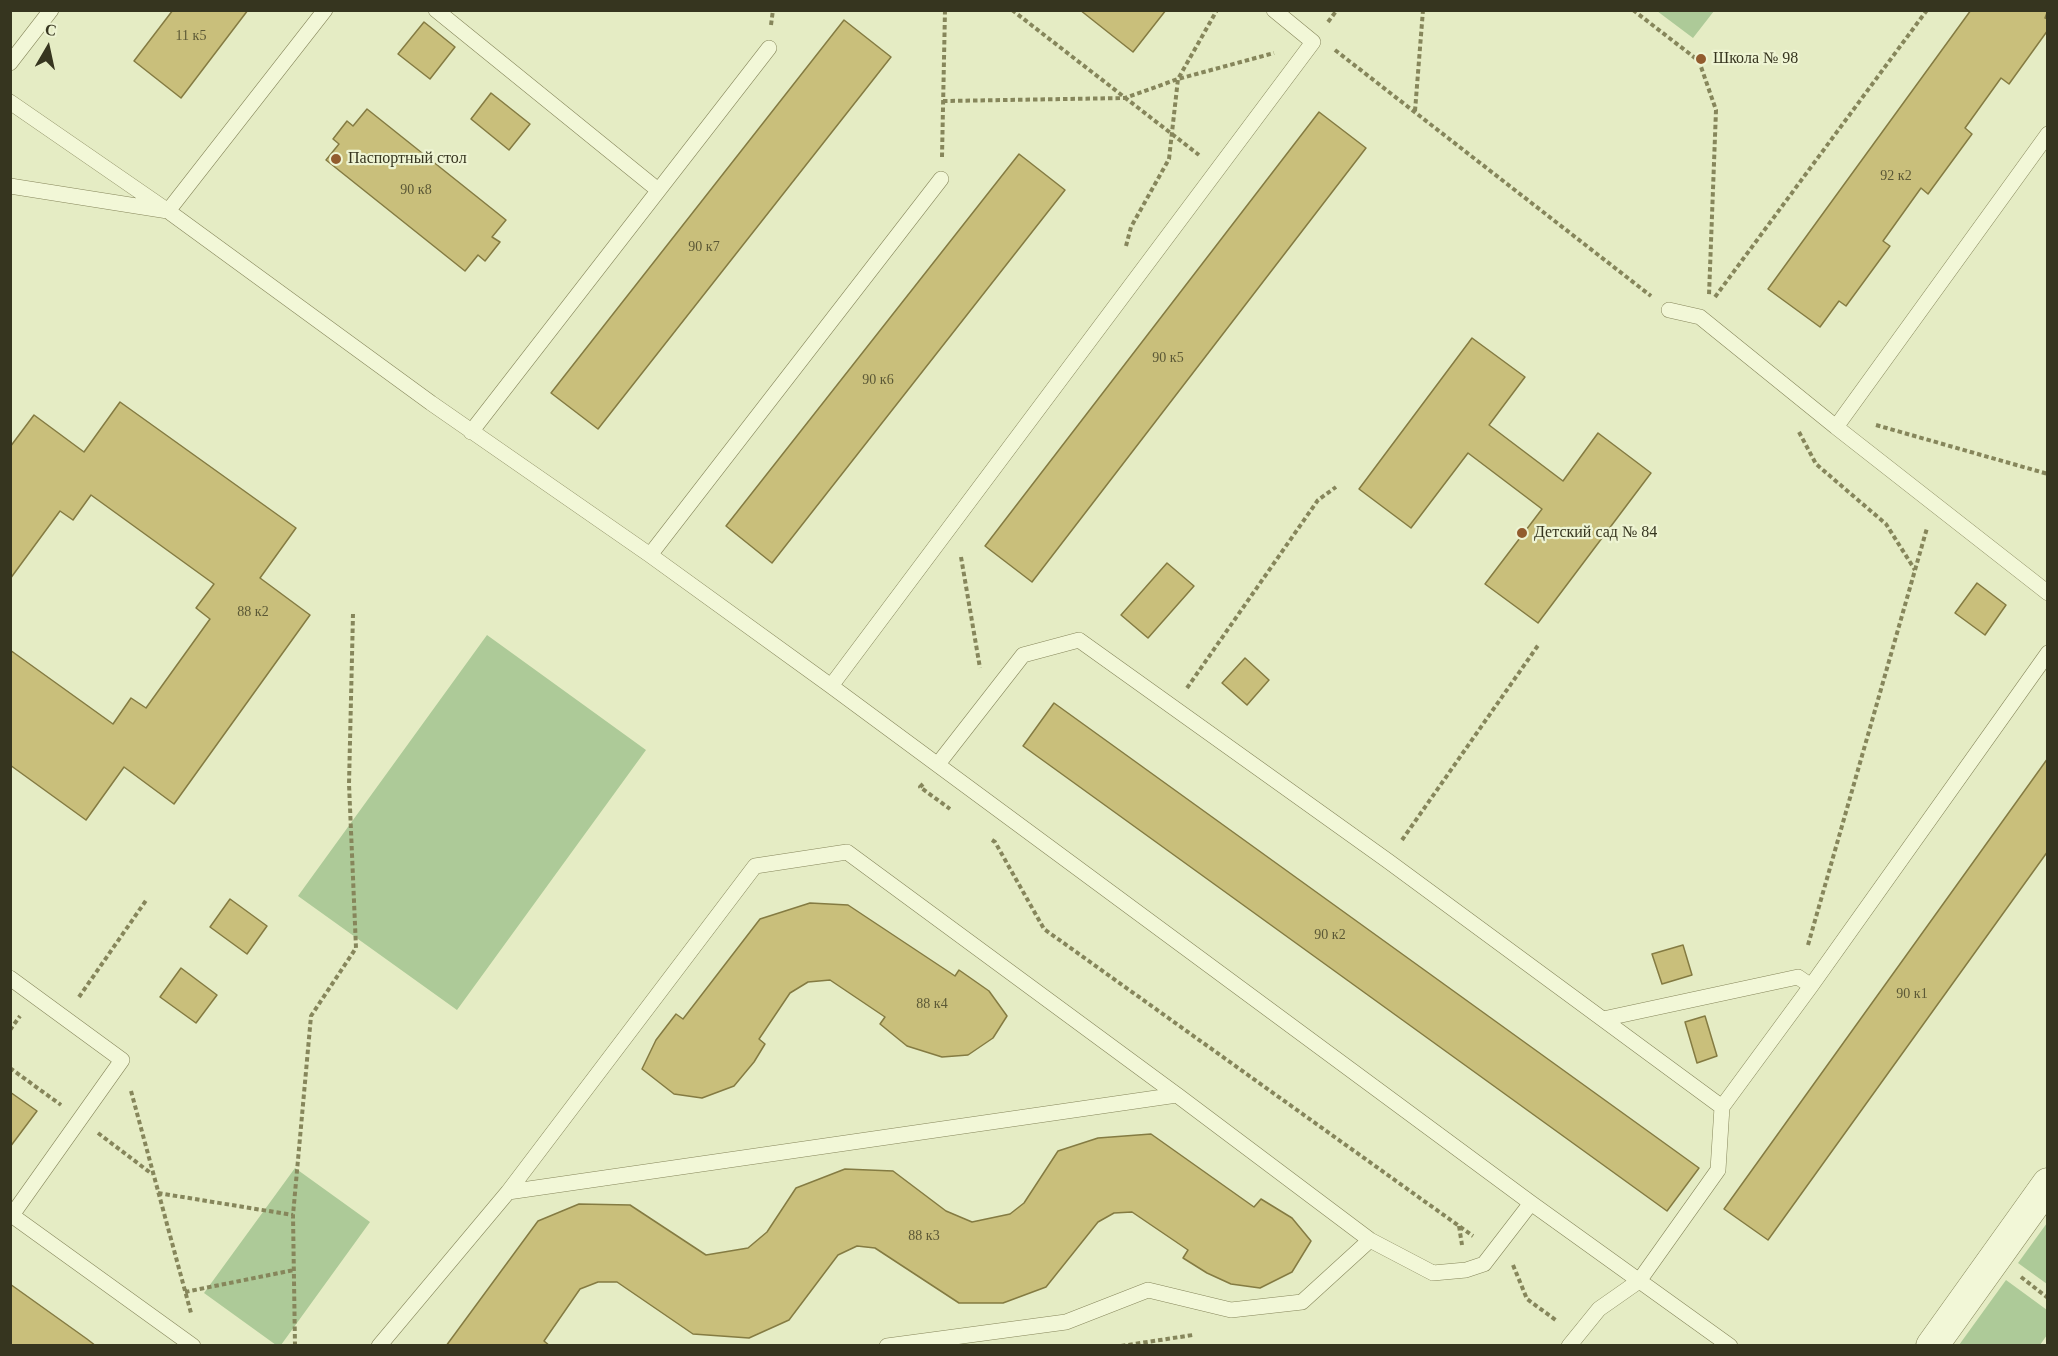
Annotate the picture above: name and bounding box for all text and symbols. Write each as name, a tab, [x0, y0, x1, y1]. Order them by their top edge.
north arrow	[18, 18, 78, 78]
text: С	[44, 20, 58, 39]
house number: 11 к5	[176, 28, 206, 44]
place label: Школа № 98	[1713, 49, 1798, 69]
marker: Школа № 98	[1694, 52, 1708, 66]
place label: Паспортный стол	[348, 149, 467, 169]
marker: Паспортный стол	[329, 152, 343, 166]
house number: 92 к2	[1880, 168, 1912, 184]
house number: 90 к8	[400, 182, 432, 198]
house number: 90 к7	[688, 239, 720, 255]
house number: 90 к5	[1152, 350, 1184, 366]
house number: 90 к6	[862, 372, 894, 388]
place label: Детский сад № 84	[1534, 523, 1657, 543]
marker: Детский сад № 84	[1515, 526, 1529, 540]
house number: 88 к2	[237, 604, 269, 620]
house number: 90 к2	[1314, 927, 1346, 943]
house number: 90 к1	[1896, 986, 1928, 1002]
house number: 88 к4	[916, 996, 948, 1012]
house number: 88 к3	[908, 1228, 940, 1244]

